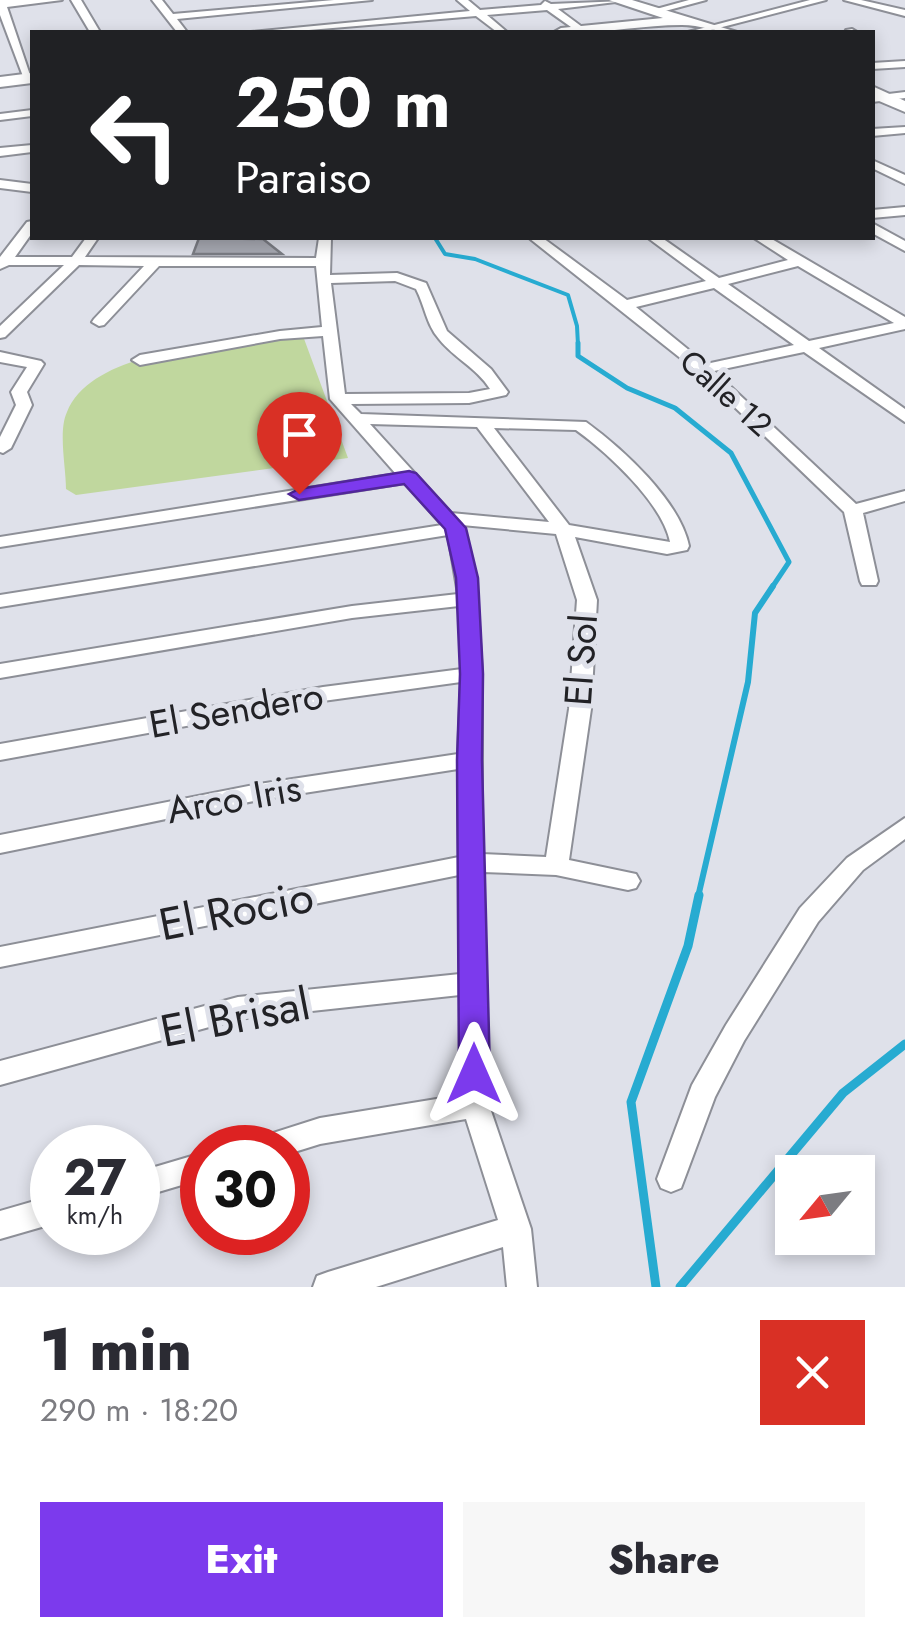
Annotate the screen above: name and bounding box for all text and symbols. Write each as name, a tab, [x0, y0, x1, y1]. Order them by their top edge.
text: 250 m	[235, 52, 451, 153]
icon: left	[70, 70, 200, 200]
text: Paraiso	[235, 145, 371, 210]
street label: Calle 12	[669, 339, 783, 447]
pin	[257, 392, 342, 495]
icon: arrive	[272, 407, 327, 462]
street label: El Sol	[550, 612, 611, 707]
street label: El Sendero	[145, 667, 327, 752]
street label: Arco Iris	[162, 760, 305, 837]
street label: El Rocio	[153, 864, 319, 957]
street label: El Brisal	[155, 971, 315, 1064]
position arrow	[422, 1022, 526, 1126]
speed limit sign: 30	[180, 1125, 310, 1255]
text: 27	[64, 1141, 126, 1214]
north arrow	[775, 1155, 875, 1255]
map controls	[775, 1155, 875, 1255]
text: km/h	[67, 1197, 123, 1233]
text: 1 min	[40, 1306, 192, 1393]
button: close	[760, 1320, 865, 1425]
text: 290 m · 18:20	[40, 1387, 238, 1433]
button: Exit	[40, 1502, 443, 1617]
button: Share	[463, 1502, 865, 1617]

